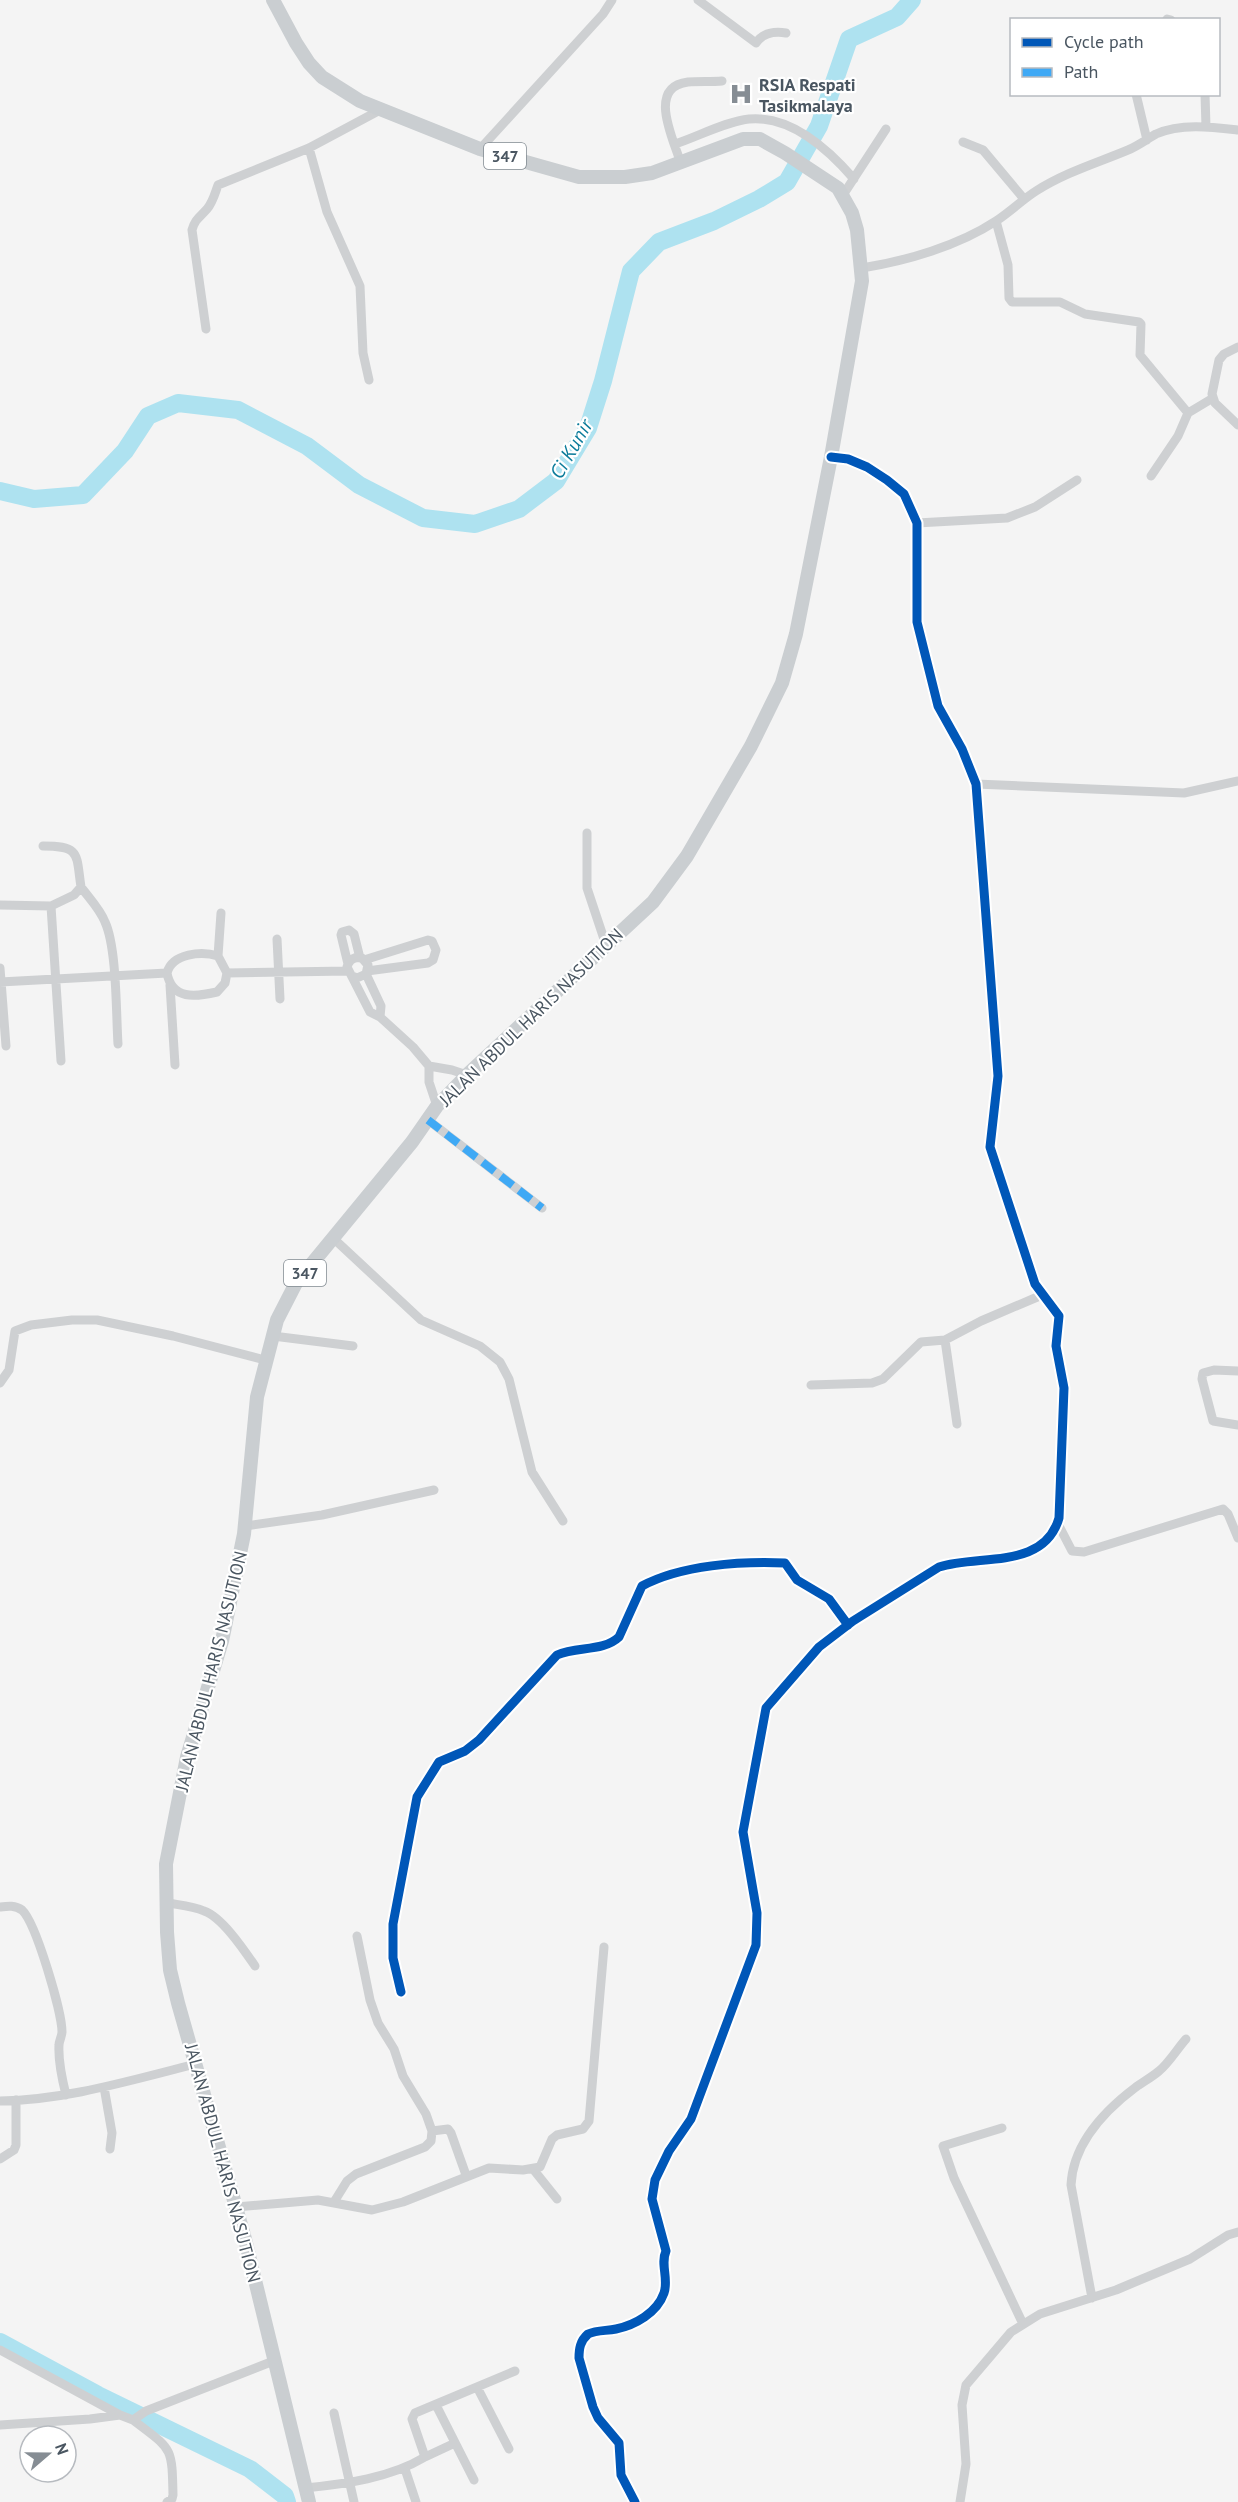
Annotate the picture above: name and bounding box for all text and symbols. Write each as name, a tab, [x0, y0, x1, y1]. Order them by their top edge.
legend	[1010, 18, 1220, 96]
text: Cycle path	[1064, 30, 1144, 53]
text: Path	[1064, 60, 1098, 83]
place label: RSIA Respati Tasikmalaya	[759, 73, 856, 117]
hospital icon: RSIA Respati Tasikmalaya	[728, 81, 754, 107]
road number: 347	[484, 143, 526, 169]
water label: Ci Kunir	[544, 413, 599, 483]
street label: JALAN ABDUL HARIS NASUTION	[434, 923, 628, 1112]
road number: 347	[284, 1260, 326, 1286]
street label: JALAN ABDUL HARIS NASUTION	[170, 1549, 252, 1794]
street label: JALAN ABDUL HARIS NASUTION	[180, 2040, 266, 2285]
north arrow	[18, 2424, 78, 2484]
text: N	[51, 2441, 73, 2457]

